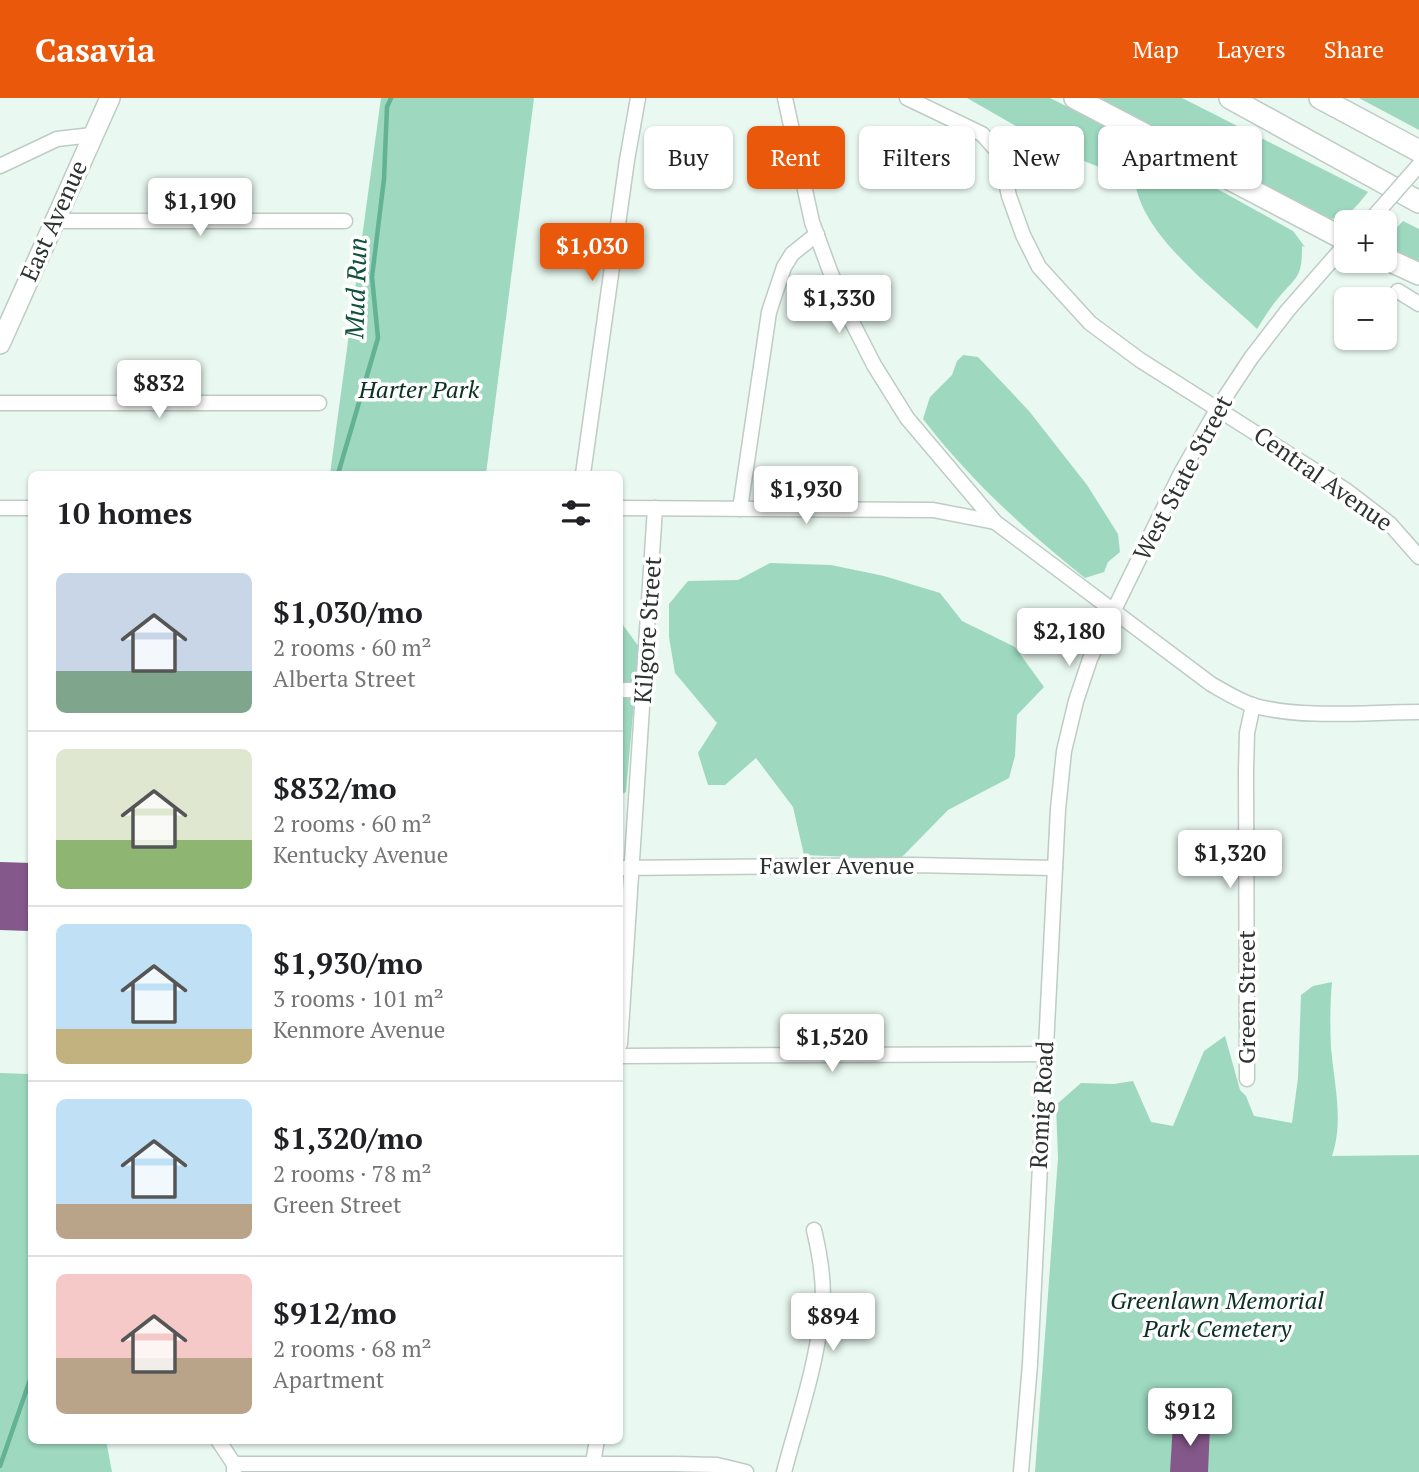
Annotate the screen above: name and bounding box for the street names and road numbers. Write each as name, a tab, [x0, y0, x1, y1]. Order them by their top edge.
street label: East Avenue	[12, 155, 94, 286]
street label: West State Street	[1125, 389, 1239, 566]
street label: Central Avenue	[1248, 418, 1399, 538]
street label: Kilgore Street	[626, 555, 668, 704]
street label: Fawler Avenue	[759, 849, 915, 881]
street label: Green Street	[1230, 930, 1262, 1064]
street label: Romig Road	[1022, 1040, 1060, 1170]

